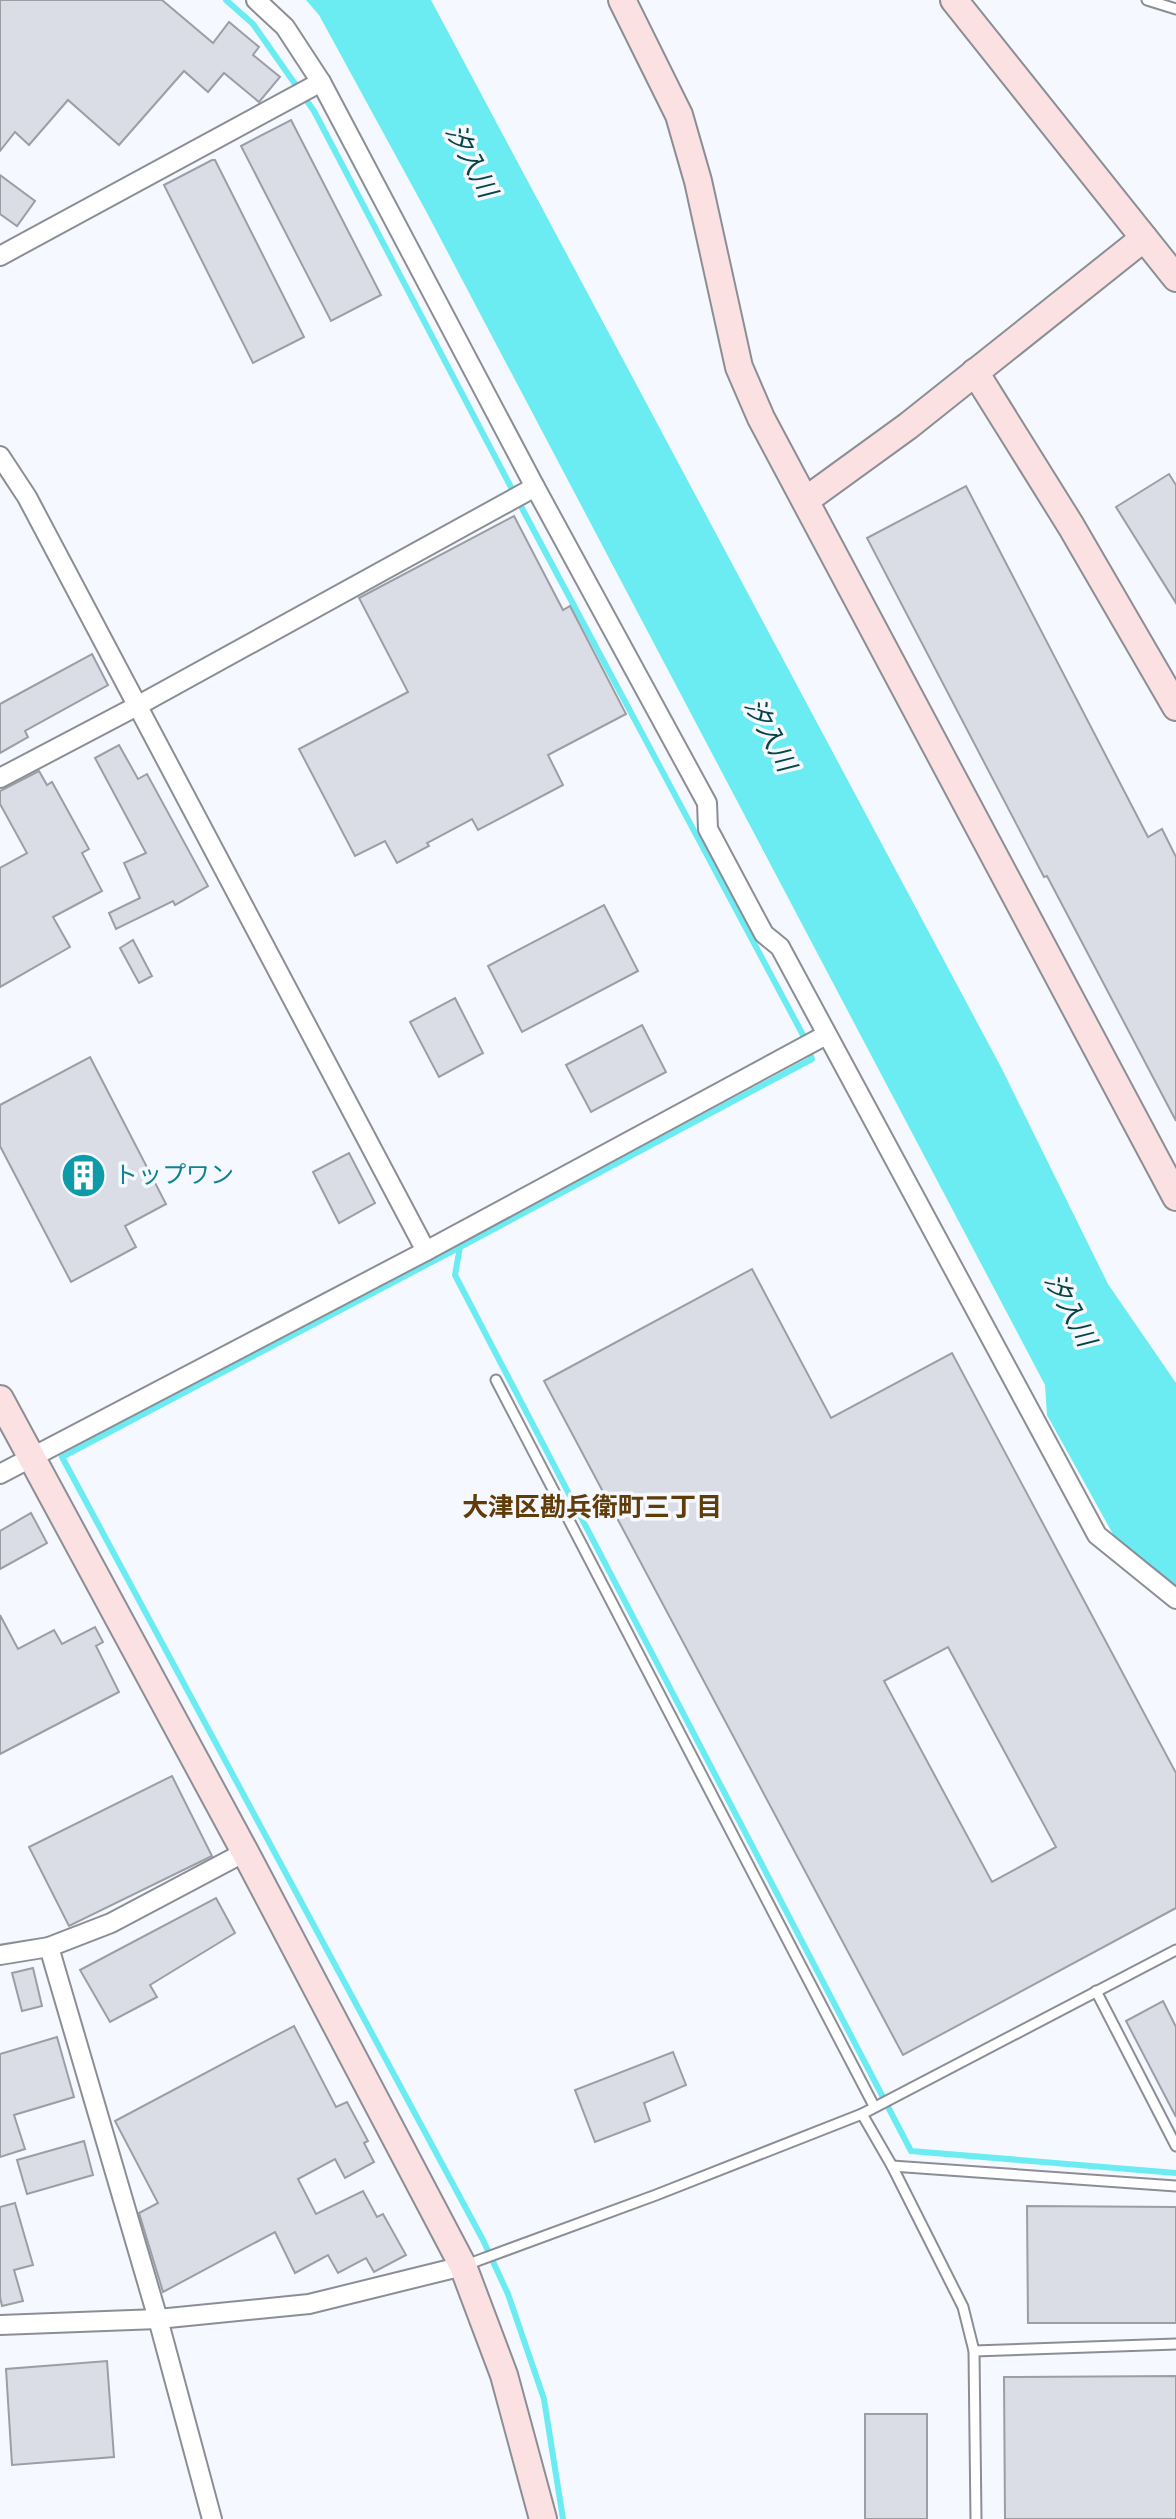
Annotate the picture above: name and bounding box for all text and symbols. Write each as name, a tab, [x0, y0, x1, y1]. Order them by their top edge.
water label: 汐入川	[436, 118, 507, 207]
water label: 汐入川	[735, 692, 806, 781]
building icon: トップワン	[59, 1151, 107, 1199]
place label: トップワン	[114, 1158, 234, 1193]
water label: 汐入川	[1035, 1267, 1106, 1356]
district label: 大津区勘兵衛町三丁目	[462, 1489, 722, 1526]

